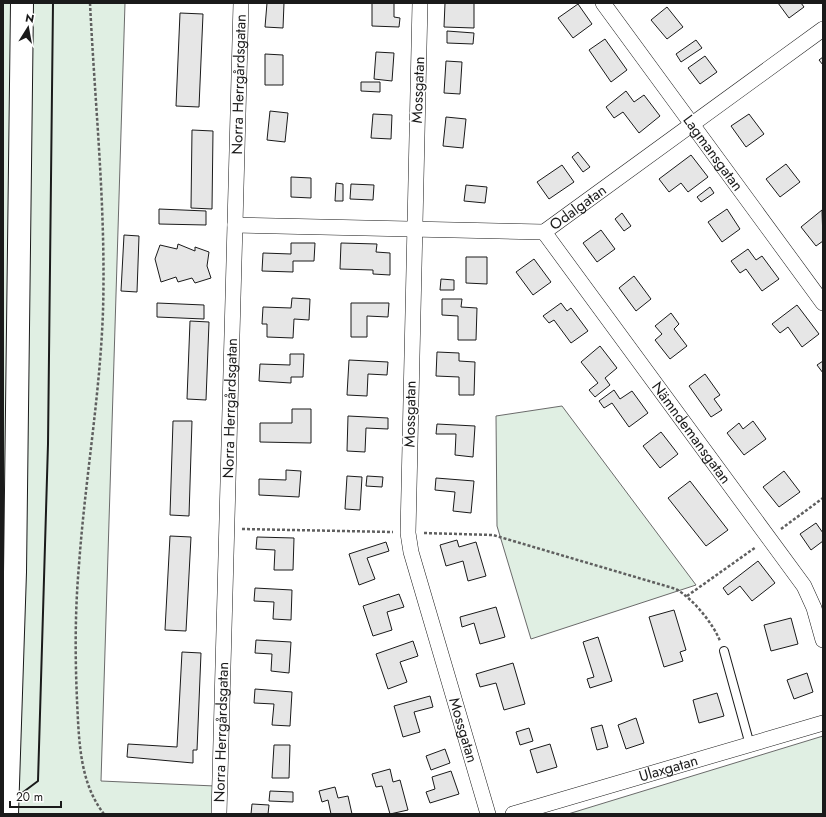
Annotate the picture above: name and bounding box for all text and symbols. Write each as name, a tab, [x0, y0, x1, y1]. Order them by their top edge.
north arrow	[8, 8, 48, 48]
text: N	[24, 9, 36, 27]
street label: Norra Herrgårdsgatan	[226, 14, 252, 155]
street label: Mossgatan	[406, 56, 430, 124]
street label: Lagmansgatan	[678, 110, 748, 196]
street label: Odalgatan	[545, 179, 611, 236]
street label: Norra Herrgårdsgatan	[217, 338, 243, 479]
street label: Nämndemansgatan	[646, 377, 736, 488]
street label: Mossgatan	[398, 380, 422, 448]
street label: Norra Herrgårdsgatan	[208, 661, 234, 803]
street label: Mossgatan	[443, 695, 483, 765]
street label: Ulaxgatan	[636, 749, 701, 787]
scale bar	[10, 783, 61, 809]
text: 20 m	[16, 788, 43, 806]

